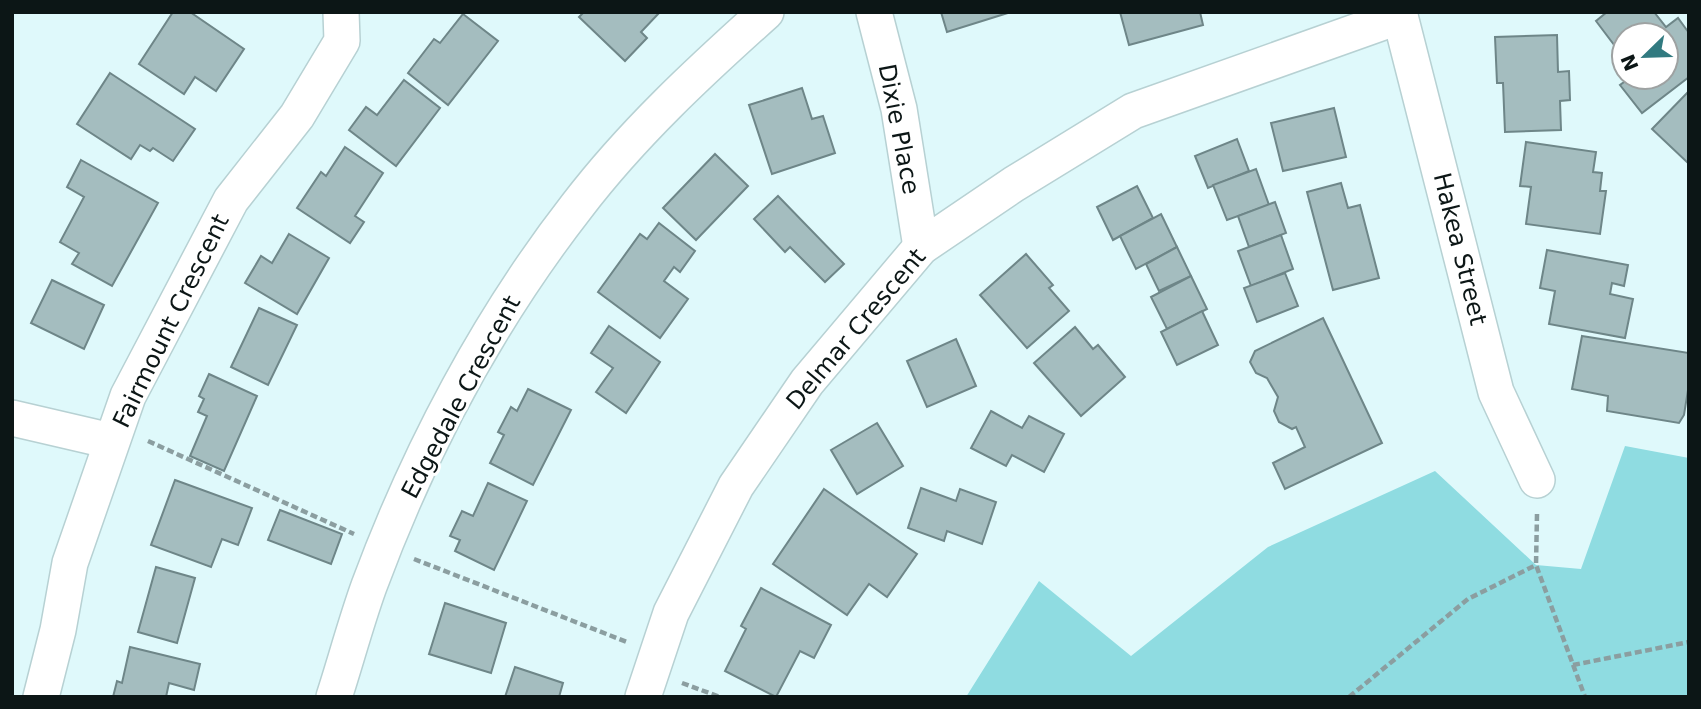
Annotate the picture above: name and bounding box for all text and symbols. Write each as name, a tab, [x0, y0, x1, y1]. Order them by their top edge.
north arrow	[1610, 21, 1680, 91]
text: N	[1616, 51, 1643, 74]
street label: Dixie Place	[873, 61, 925, 197]
street label: Hakea Street	[1428, 170, 1492, 328]
street label: Fairmount Crescent	[107, 210, 235, 432]
street label: Delmar Crescent	[781, 243, 931, 415]
street label: Edgedale Crescent	[396, 291, 526, 503]

